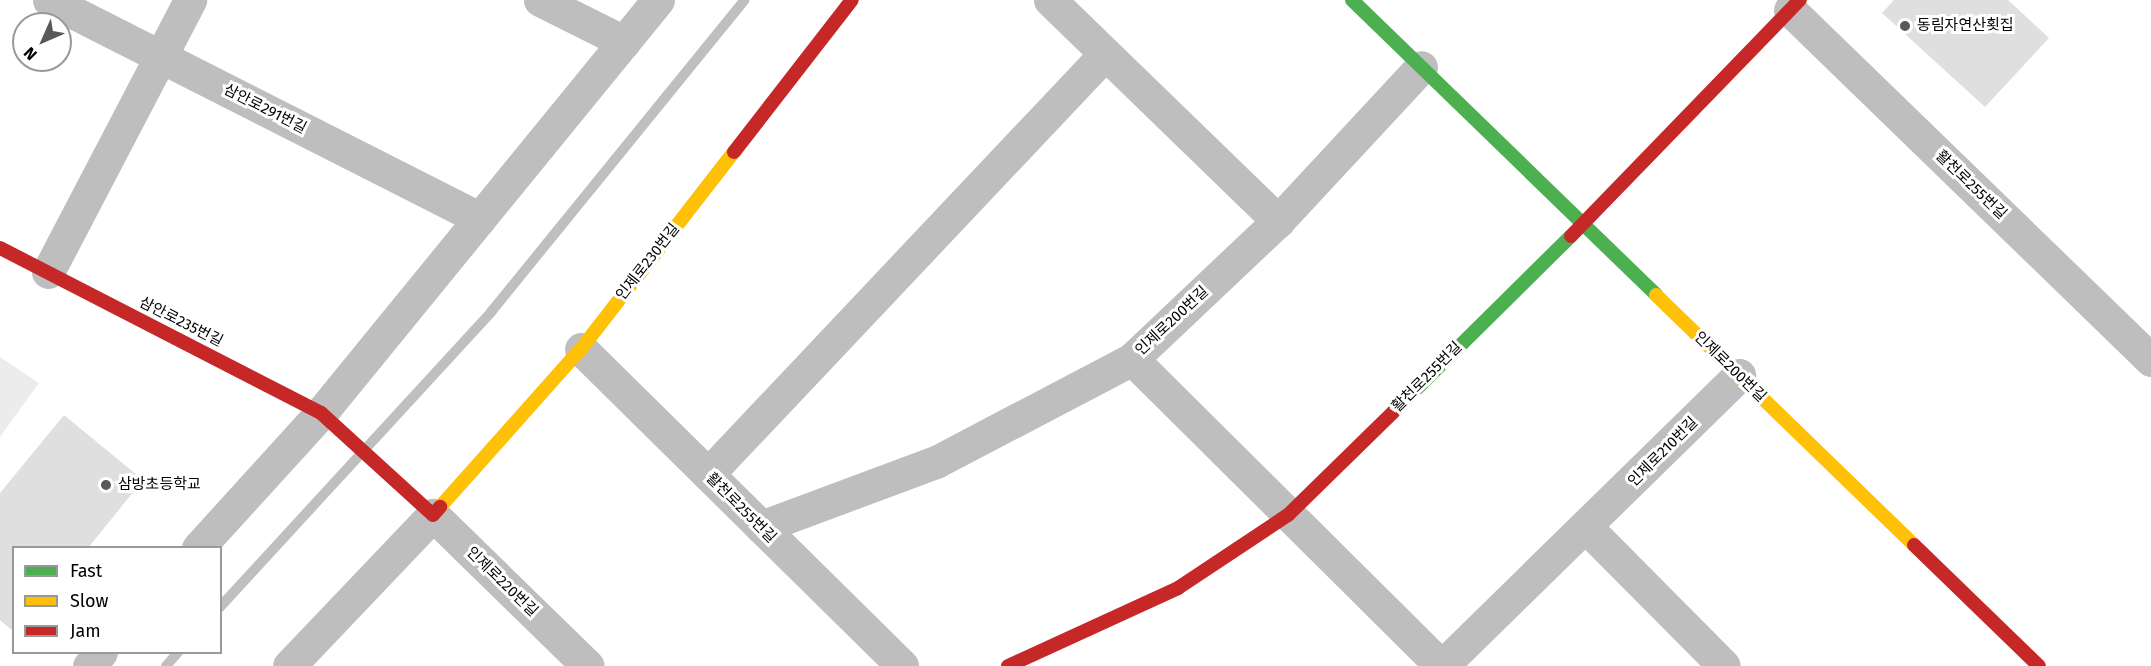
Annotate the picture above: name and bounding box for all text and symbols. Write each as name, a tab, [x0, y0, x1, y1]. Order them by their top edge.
north arrow	[12, 12, 72, 72]
place label: 동림자연산횟집	[1917, 17, 2014, 35]
marker: 동림자연산횟집	[1898, 19, 1912, 33]
text: N	[20, 43, 41, 64]
street label: 삼안로291번길	[221, 80, 309, 138]
street label: 활천로255번길	[1932, 147, 2010, 223]
street label: 인제로230번길	[613, 220, 683, 304]
street label: 인제로200번길	[1132, 283, 1212, 359]
street label: 삼안로235번길	[136, 293, 226, 351]
street label: 인제로200번길	[1690, 328, 1770, 406]
street label: 활천로255번길	[1388, 338, 1466, 416]
street label: 인제로210번길	[1624, 413, 1702, 491]
street label: 활천로255번길	[702, 469, 780, 547]
place label: 삼방초등학교	[118, 476, 201, 494]
marker: 삼방초등학교	[99, 478, 113, 492]
street label: 인제로220번길	[463, 543, 541, 621]
legend	[12, 546, 222, 654]
text: Fast	[70, 560, 102, 582]
text: Slow	[70, 590, 108, 612]
text: Jam	[70, 620, 101, 642]

